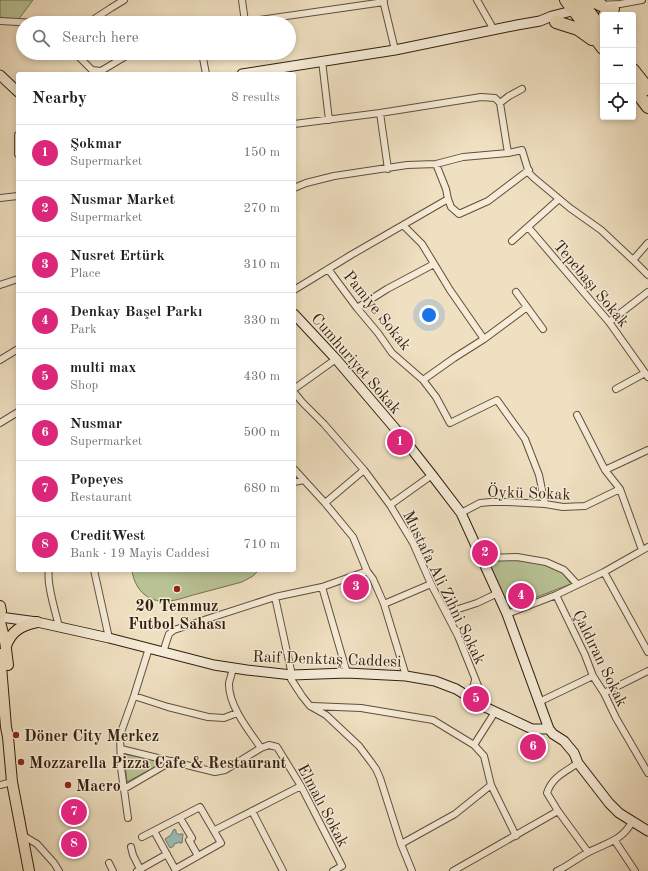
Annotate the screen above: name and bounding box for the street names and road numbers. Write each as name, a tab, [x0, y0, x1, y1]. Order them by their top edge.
street label: Tepebaşı Sokak	[550, 238, 631, 331]
street label: Pamiye Sokak	[340, 269, 413, 354]
street label: Cumhuriyet Sokak	[308, 311, 403, 418]
street label: Öykü Sokak	[487, 481, 571, 503]
street label: Mustafa Ali Zihni Sokak	[399, 509, 487, 667]
street label: Çaldıran Sokak	[569, 608, 630, 710]
street label: Raif Denktaş Caddesi	[252, 649, 402, 671]
street label: Elmalı Sokak	[294, 762, 351, 850]

